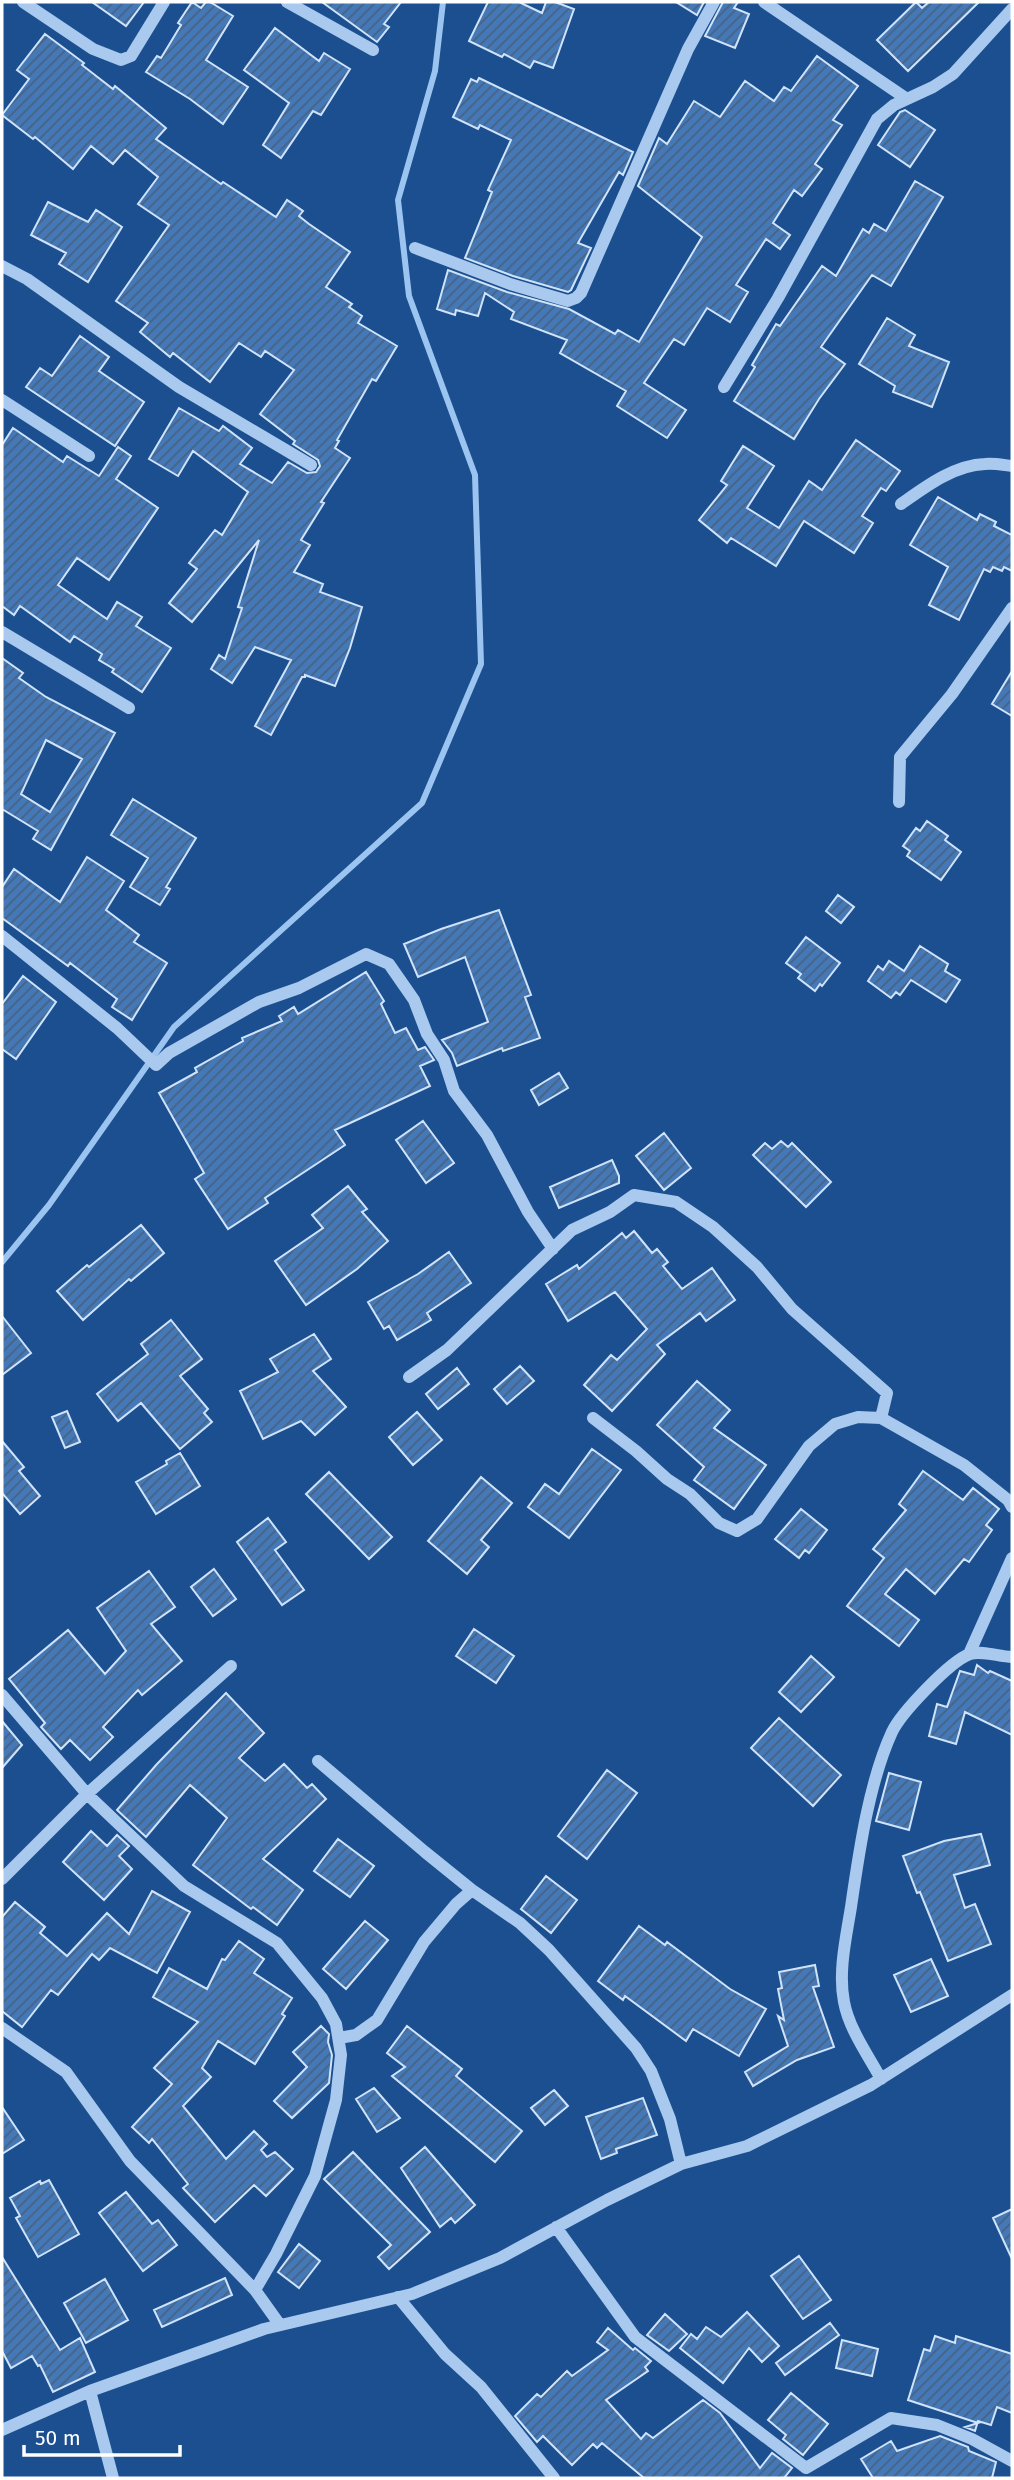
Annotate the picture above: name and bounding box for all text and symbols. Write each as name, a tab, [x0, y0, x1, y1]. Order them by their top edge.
scale bar	[24, 2414, 180, 2458]
text: 50 m	[35, 2425, 81, 2451]

